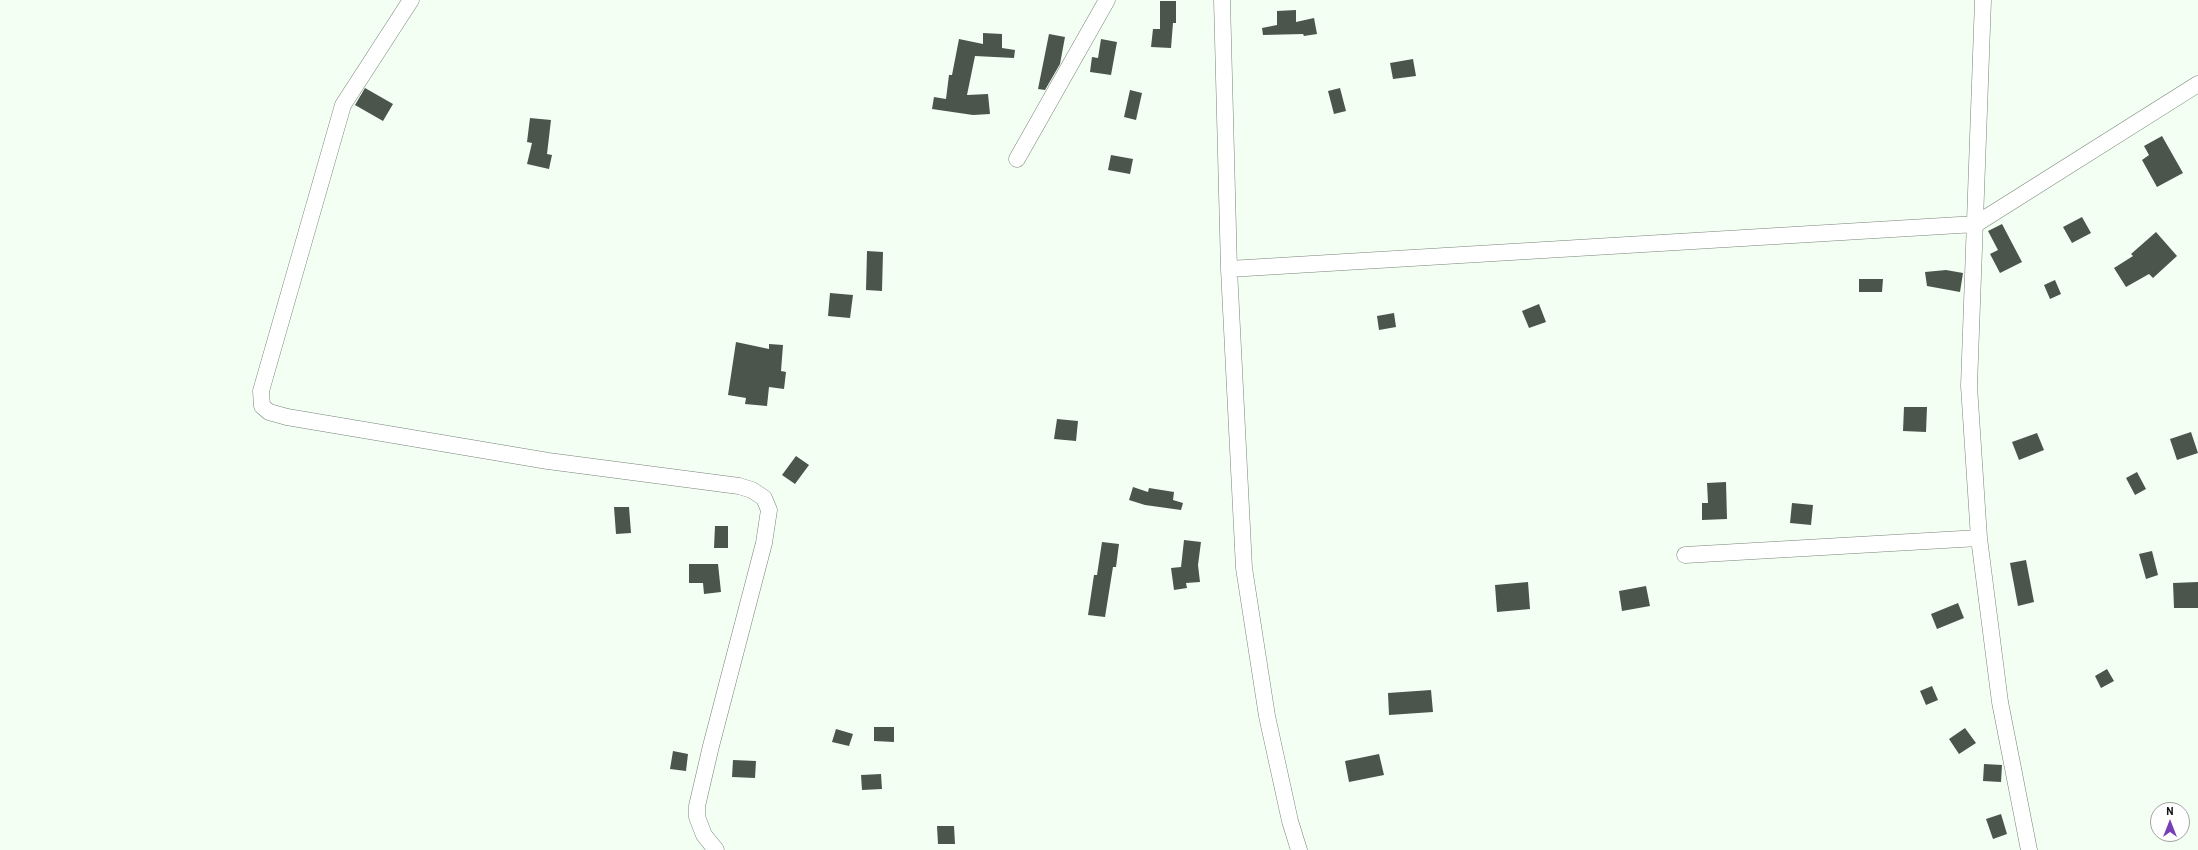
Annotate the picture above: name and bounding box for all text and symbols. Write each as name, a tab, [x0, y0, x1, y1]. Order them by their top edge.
north arrow	[2150, 802, 2190, 842]
text: N	[2166, 804, 2174, 817]

